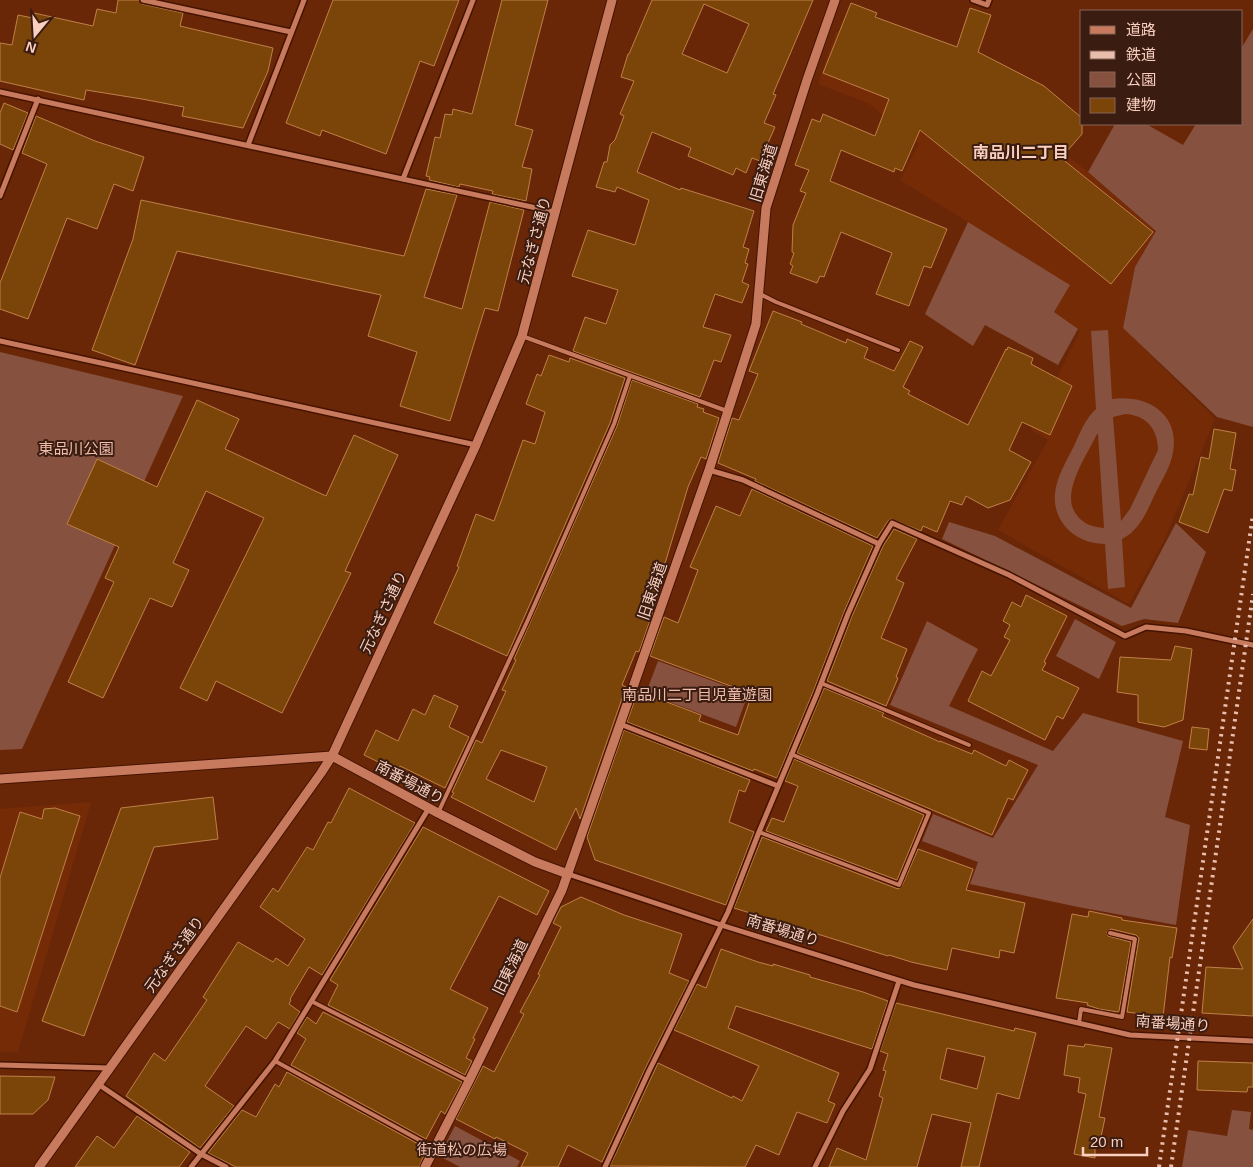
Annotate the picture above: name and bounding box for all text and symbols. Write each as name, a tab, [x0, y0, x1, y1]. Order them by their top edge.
north arrow	[10, 10, 60, 60]
legend	[1080, 10, 1243, 125]
text: 道路	[1126, 21, 1156, 38]
text: N	[24, 38, 38, 57]
text: 鉄道	[1126, 46, 1156, 63]
text: 公園	[1126, 71, 1156, 88]
text: 建物	[1126, 96, 1156, 113]
street label: 旧東海道	[746, 142, 780, 204]
district label: 南品川二丁目	[973, 144, 1069, 161]
street label: 元なぎさ通り	[514, 194, 554, 286]
park label: 東品川公園	[38, 440, 114, 457]
street label: 旧東海道	[634, 560, 670, 622]
street label: 元なぎさ通り	[356, 568, 410, 656]
park label: 南品川二丁目児童遊園	[622, 686, 772, 703]
street label: 南番場通り	[373, 757, 447, 807]
street label: 南番場通り	[745, 911, 821, 949]
street label: 元なぎさ通り	[141, 913, 207, 995]
street label: 旧東海道	[489, 936, 531, 998]
street label: 南番場通り	[1135, 1012, 1211, 1034]
scale bar	[1083, 1124, 1147, 1156]
text: 20 m	[1090, 1133, 1123, 1150]
park label: 街道松の広場	[417, 1141, 507, 1158]

